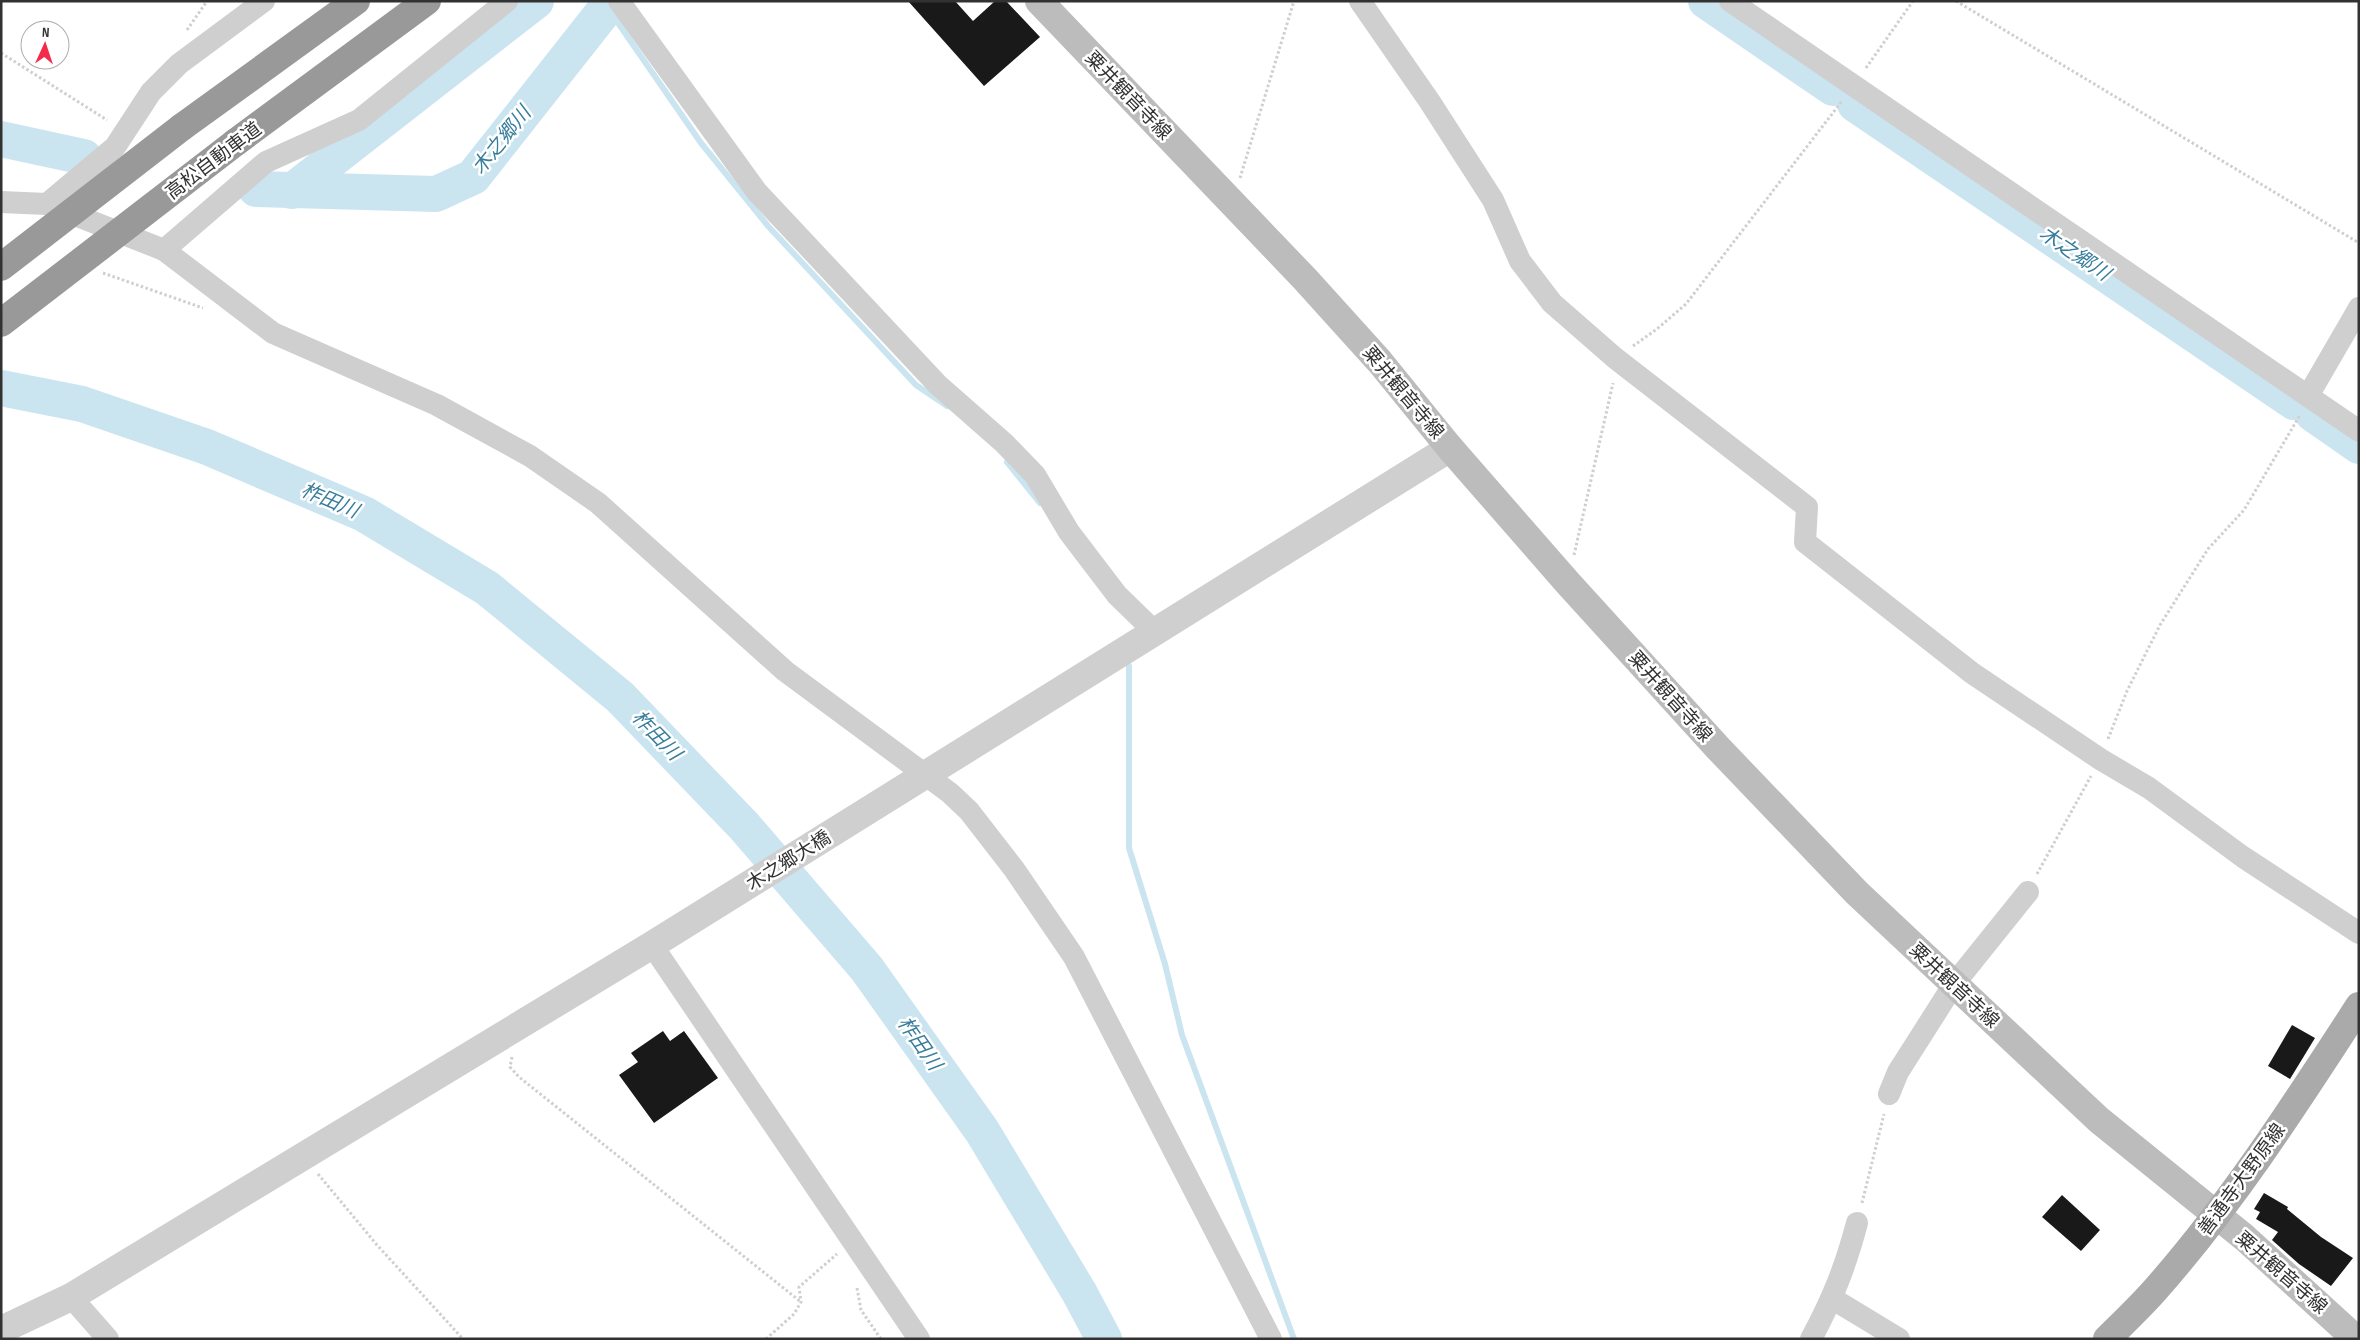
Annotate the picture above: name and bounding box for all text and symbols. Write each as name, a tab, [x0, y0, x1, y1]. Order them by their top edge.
north arrow	[20, 20, 70, 70]
text: N	[41, 24, 50, 41]
street label: 粟井観音寺線	[1080, 47, 1176, 145]
water label: 木之郷川	[467, 100, 538, 179]
street label: 高松自動車道	[161, 118, 266, 205]
water label: 木之郷川	[2035, 222, 2116, 287]
street label: 粟井観音寺線	[1357, 342, 1448, 444]
water label: 柞田川	[297, 478, 364, 524]
street label: 粟井観音寺線	[1623, 647, 1717, 747]
water label: 柞田川	[627, 706, 687, 767]
street label: 木之郷大橋	[742, 826, 835, 896]
street label: 粟井観音寺線	[1904, 939, 2004, 1033]
water label: 柞田川	[892, 1012, 947, 1077]
street label: 善通寺大野原線	[2194, 1119, 2291, 1240]
street label: 粟井観音寺線	[2230, 1227, 2332, 1319]

